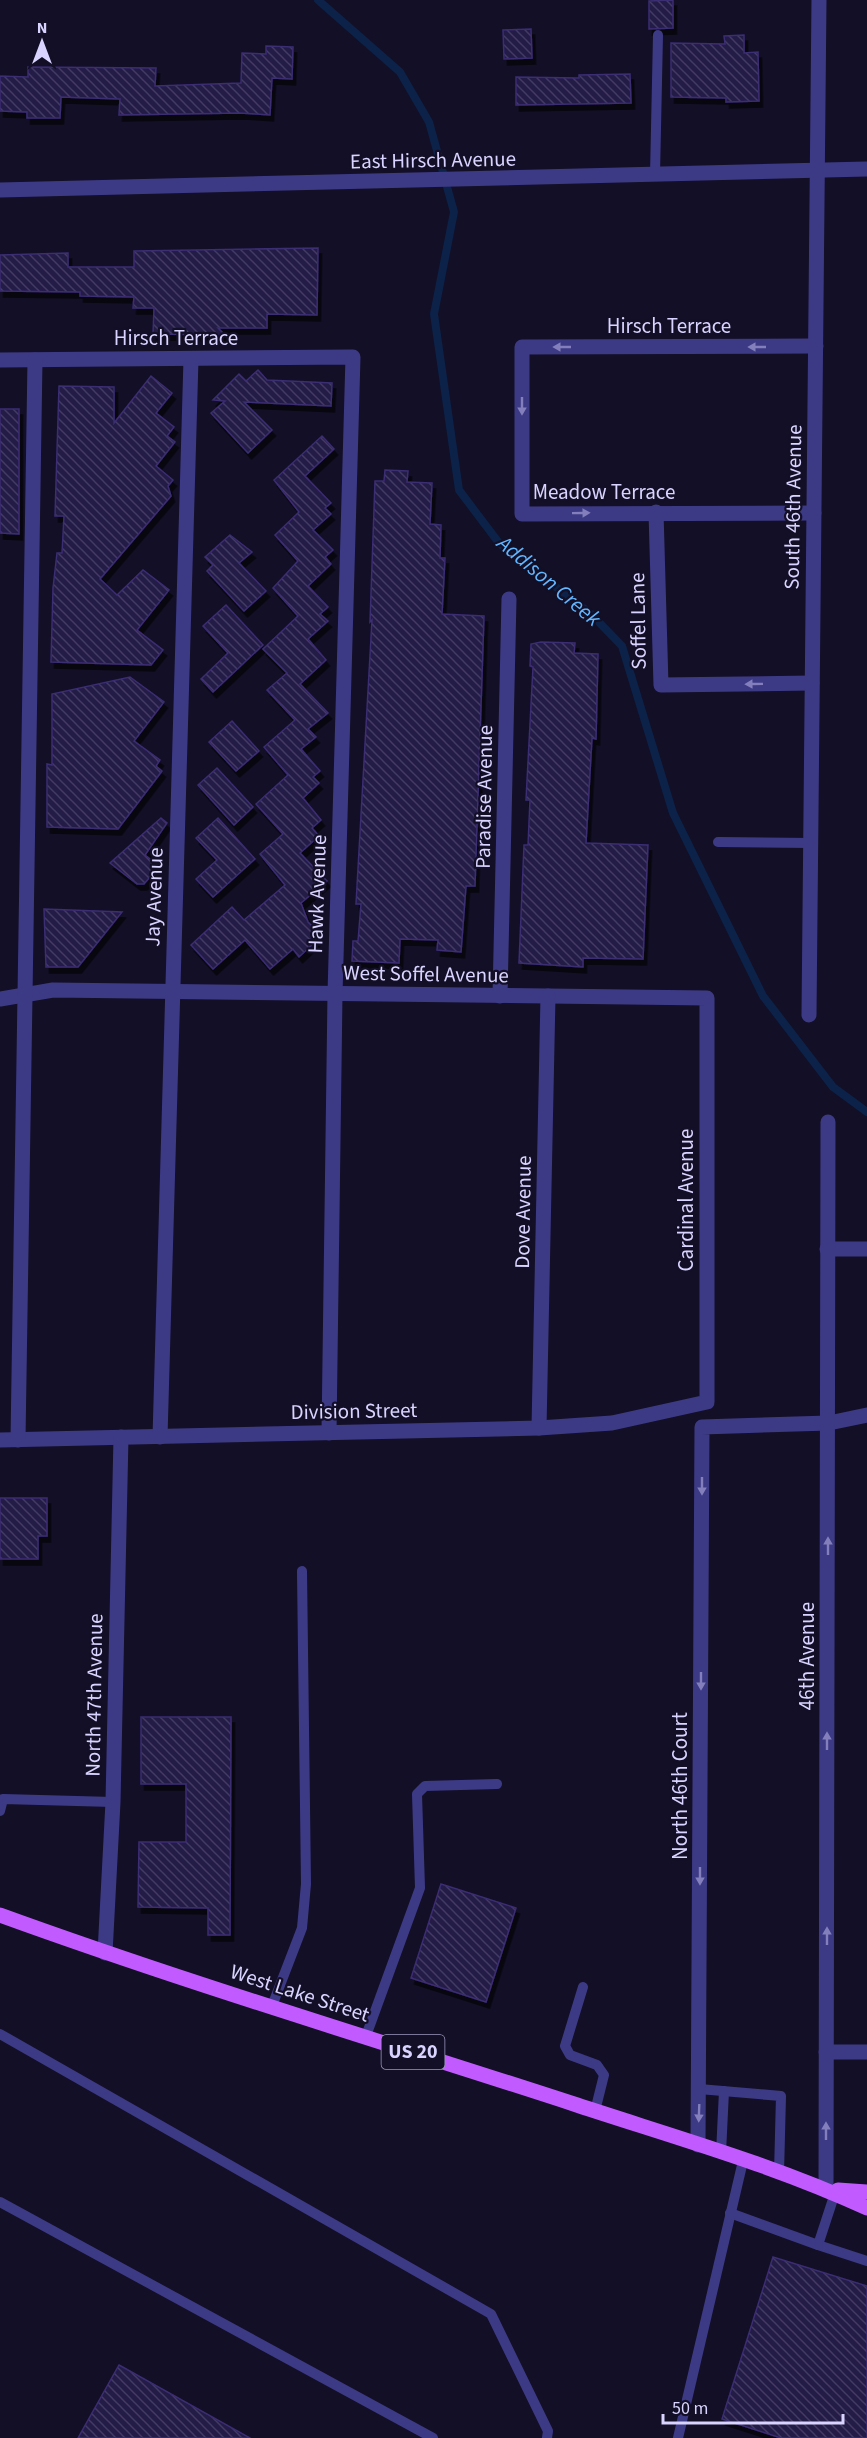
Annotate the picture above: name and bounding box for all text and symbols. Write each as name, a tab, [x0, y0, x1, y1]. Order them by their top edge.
north arrow	[12, 12, 72, 72]
text: N	[37, 17, 47, 39]
street label: East Hirsch Avenue	[350, 144, 516, 176]
street label: Hirsch Terrace	[607, 311, 731, 341]
street label: Hirsch Terrace	[114, 323, 238, 353]
one-way arrow	[553, 342, 572, 352]
one-way arrow	[748, 342, 767, 352]
one-way arrow	[517, 396, 527, 415]
street label: South 46th Avenue	[777, 424, 809, 590]
street label: Meadow Terrace	[533, 477, 675, 507]
one-way arrow	[571, 508, 590, 518]
water label: Addison Creek	[489, 527, 608, 634]
street label: Soffel Lane	[622, 572, 654, 670]
one-way arrow	[744, 679, 763, 689]
street label: Paradise Avenue	[468, 725, 500, 869]
street label: Hawk Avenue	[300, 834, 334, 954]
street label: Jay Avenue	[137, 847, 171, 947]
street label: West Soffel Avenue	[343, 958, 509, 990]
street label: Cardinal Avenue	[671, 1129, 701, 1271]
street label: Dove Avenue	[507, 1155, 539, 1269]
street label: Division Street	[290, 1395, 418, 1427]
one-way arrow	[697, 1476, 706, 1495]
one-way arrow	[823, 1537, 833, 1556]
street label: 46th Avenue	[792, 1602, 822, 1710]
street label: North 47th Avenue	[78, 1613, 110, 1777]
one-way arrow	[696, 1671, 706, 1690]
street label: North 46th Court	[665, 1712, 695, 1860]
one-way arrow	[822, 1732, 832, 1751]
one-way arrow	[695, 1866, 705, 1885]
one-way arrow	[822, 1927, 831, 1946]
street label: West Lake Street	[227, 1956, 373, 2030]
road number: US 20	[382, 2035, 444, 2069]
one-way arrow	[694, 2103, 703, 2122]
one-way arrow	[821, 2122, 831, 2141]
scale bar	[663, 2387, 843, 2425]
text: 50 m	[672, 2396, 708, 2421]

